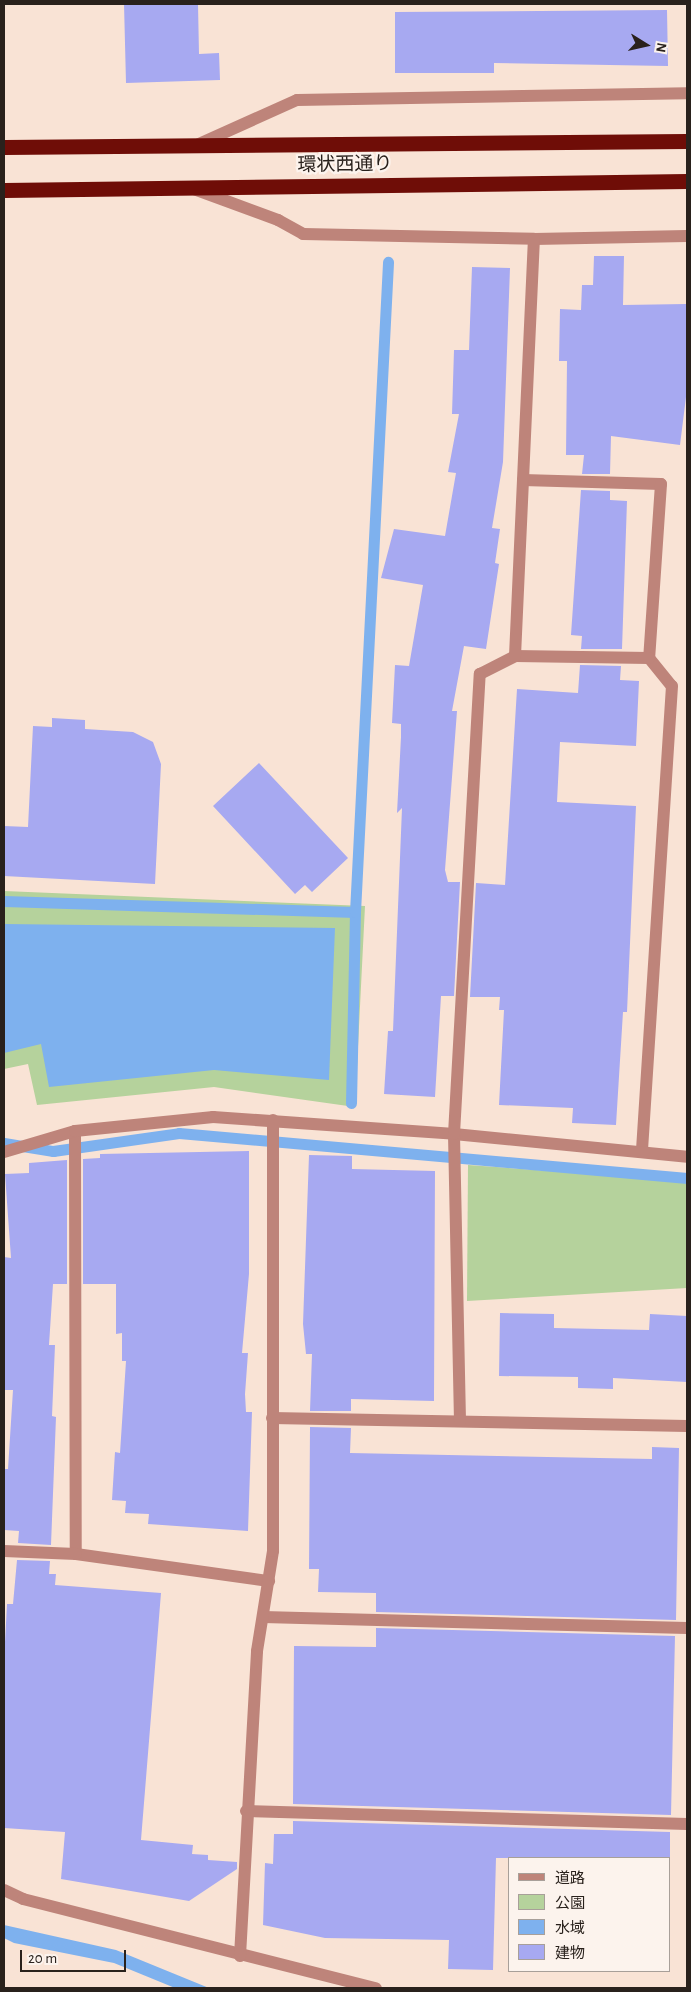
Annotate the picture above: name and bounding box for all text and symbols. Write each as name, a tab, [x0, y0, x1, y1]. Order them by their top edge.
north arrow	[621, 20, 671, 70]
text: N	[653, 42, 669, 54]
street label: 環状西通り	[297, 153, 393, 177]
legend	[508, 1857, 671, 1972]
text: 道路	[555, 1871, 585, 1886]
text: 公園	[555, 1896, 585, 1911]
text: 水域	[555, 1921, 585, 1936]
scale bar	[22, 1940, 129, 1972]
text: 建物	[555, 1946, 585, 1961]
text: 20 m	[28, 1951, 57, 1966]

